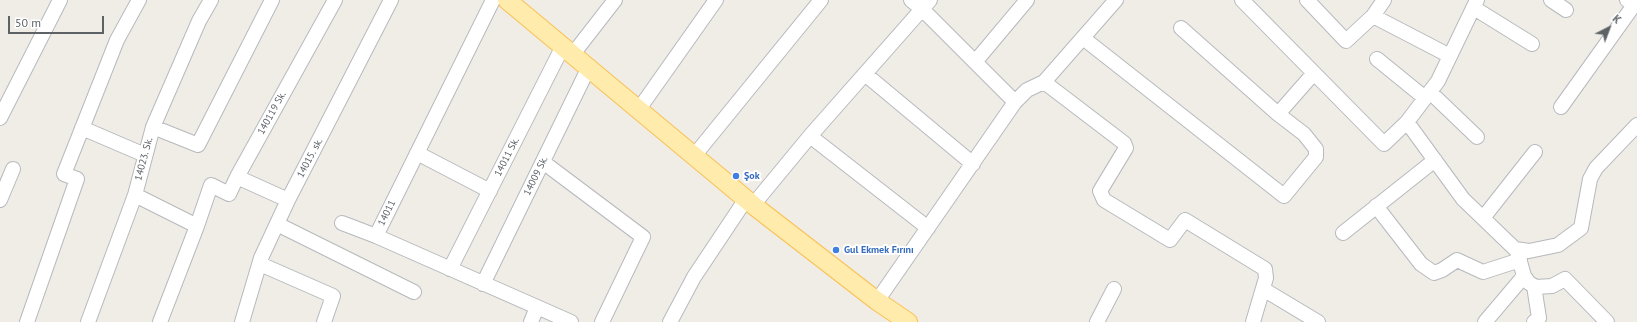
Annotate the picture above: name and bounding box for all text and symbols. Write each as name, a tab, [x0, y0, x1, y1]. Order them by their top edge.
scale bar	[10, 8, 106, 34]
north arrow	[1589, 8, 1629, 48]
text: K	[1610, 12, 1624, 27]
text: 50 m	[15, 15, 41, 30]
street label: 140119 Sk.	[255, 89, 289, 137]
street label: 14011 Sk.	[492, 135, 522, 179]
street label: 14023. Sk.	[132, 136, 156, 182]
street label: 14015. sk.	[295, 136, 325, 180]
street label: 14009 Sk.	[521, 154, 551, 198]
place label: Şok	[744, 170, 760, 182]
marker: Şok	[731, 171, 741, 181]
street label: 14011	[376, 198, 398, 228]
place label: Gul Ekmek Fırını	[844, 244, 914, 256]
marker: Gul Ekmek Fırını	[831, 245, 841, 255]

